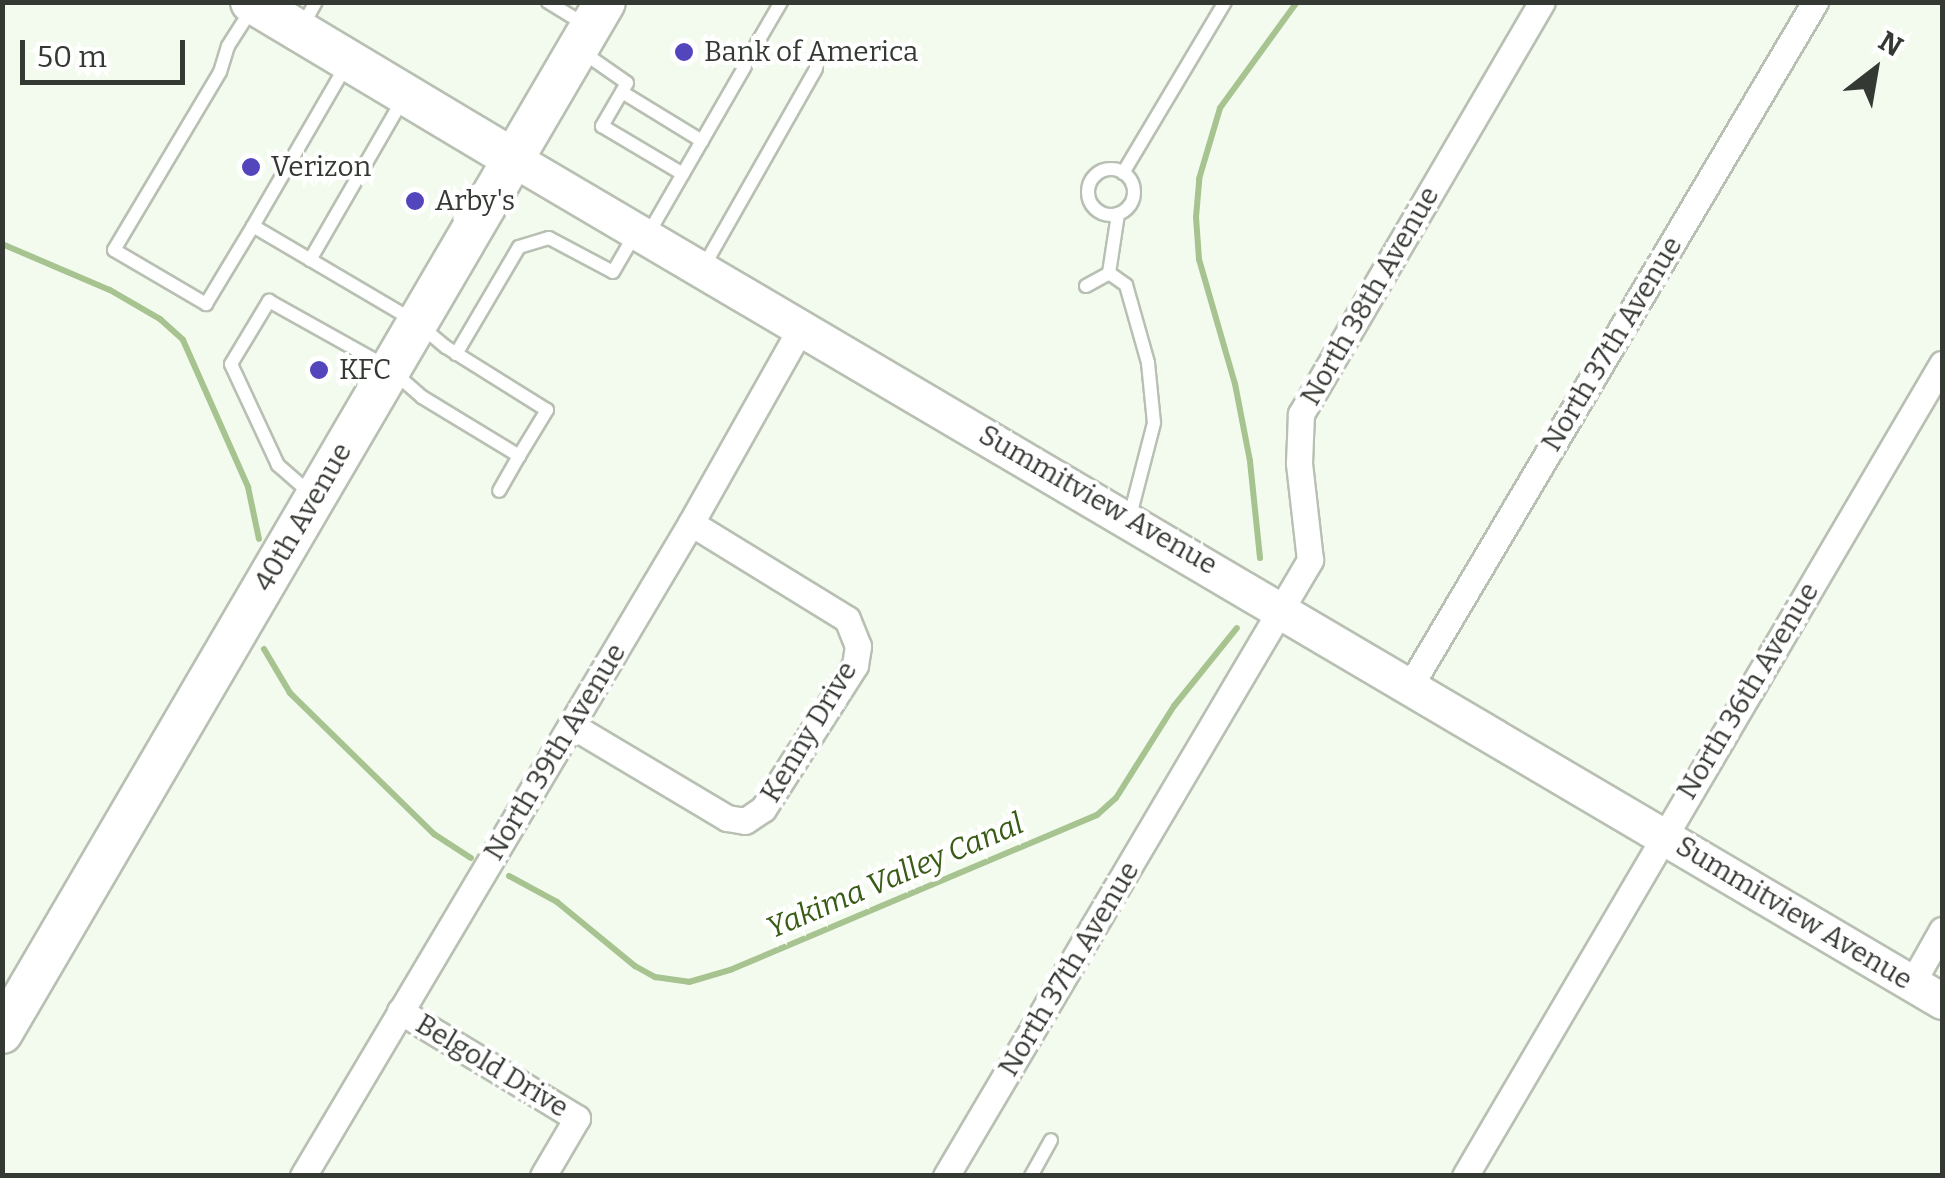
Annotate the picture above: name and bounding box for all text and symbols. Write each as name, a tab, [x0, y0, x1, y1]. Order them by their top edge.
scale bar	[25, 20, 190, 82]
north arrow	[1825, 20, 1925, 120]
text: N	[1873, 24, 1908, 64]
place label: Bank of America	[704, 35, 918, 69]
text: 50 m	[37, 39, 107, 75]
marker: Bank of America	[673, 41, 695, 63]
place label: Verizon	[271, 150, 371, 184]
marker: Verizon	[240, 156, 262, 178]
street label: North 38th Avenue	[1294, 181, 1446, 411]
place label: Arby's	[435, 184, 515, 218]
marker: Arby's	[404, 190, 426, 212]
street label: North 37th Avenue	[1535, 231, 1689, 457]
place label: KFC	[339, 353, 391, 387]
marker: KFC	[308, 359, 330, 381]
street label: Summitview Avenue	[973, 418, 1223, 582]
street label: 40th Avenue	[247, 437, 359, 597]
street label: North 36th Avenue	[1670, 577, 1826, 805]
street label: North 39th Avenue	[477, 638, 633, 866]
street label: Kenny Drive	[754, 656, 864, 808]
water label: Yakima Valley Canal	[761, 806, 1029, 946]
street label: Summitview Avenue	[1670, 829, 1918, 997]
street label: North 37th Avenue	[992, 856, 1146, 1082]
street label: Belgold Drive	[410, 1007, 574, 1125]

